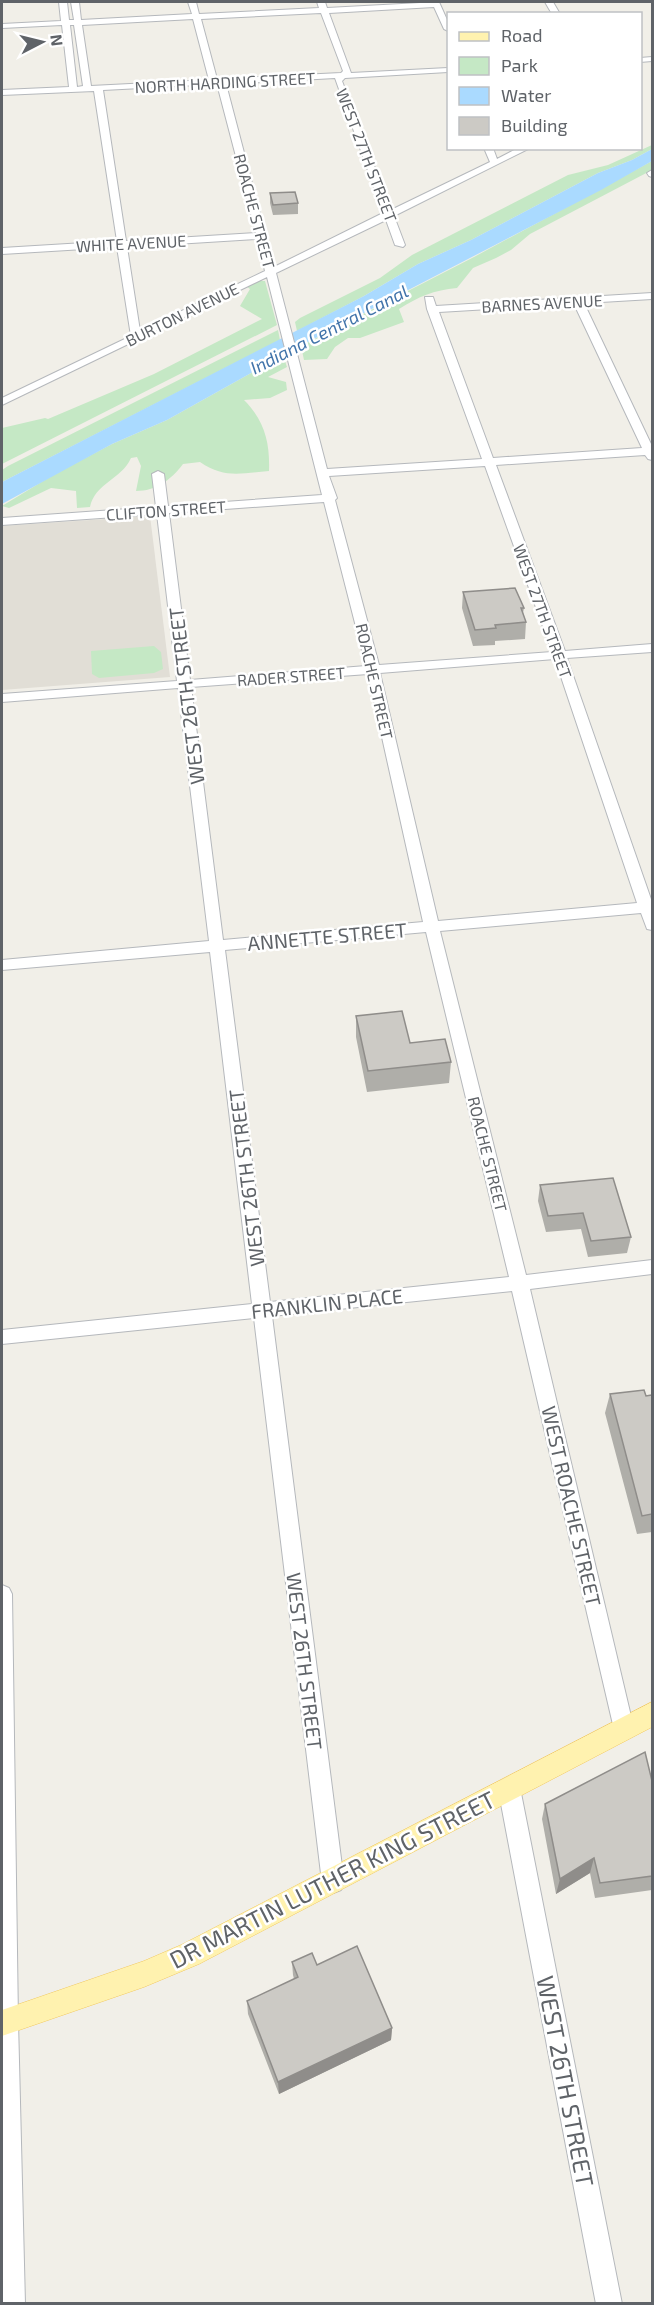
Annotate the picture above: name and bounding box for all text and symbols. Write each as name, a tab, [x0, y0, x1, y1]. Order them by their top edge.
north arrow	[12, 12, 72, 72]
legend	[447, 12, 642, 150]
text: Road	[501, 24, 542, 46]
text: N	[47, 33, 68, 47]
text: Park	[501, 54, 538, 76]
street label: NORTH HARDING STREET	[134, 68, 316, 96]
text: Water	[501, 84, 551, 106]
street label: WEST 27TH STREET	[333, 85, 401, 225]
text: Building	[501, 114, 568, 136]
street label: ROACHE STREET	[231, 151, 279, 271]
street label: WHITE AVENUE	[75, 231, 187, 255]
street label: BURTON AVENUE	[122, 278, 242, 350]
water label: Indiana Central Canal	[246, 280, 412, 378]
street label: BARNES AVENUE	[481, 290, 603, 316]
street label: CLIFTON STREET	[105, 496, 227, 524]
street label: WEST 27TH STREET	[510, 541, 576, 681]
street label: WEST 26TH STREET	[163, 606, 209, 786]
street label: ROACHE STREET	[352, 621, 398, 741]
street label: RADER STREET	[236, 663, 346, 689]
street label: ANNETTE STREET	[246, 917, 408, 955]
street label: WEST 26TH STREET	[223, 1088, 269, 1268]
street label: ROACHE STREET	[464, 1094, 512, 1214]
street label: FRANKLIN PLACE	[250, 1283, 404, 1323]
street label: WEST ROACHE STREET	[537, 1404, 607, 1609]
street label: WEST 26TH STREET	[282, 1571, 328, 1751]
street label: DR MARTIN LUTHER KING STREET	[164, 1784, 500, 1974]
street label: WEST 26TH STREET	[531, 1973, 601, 2189]

